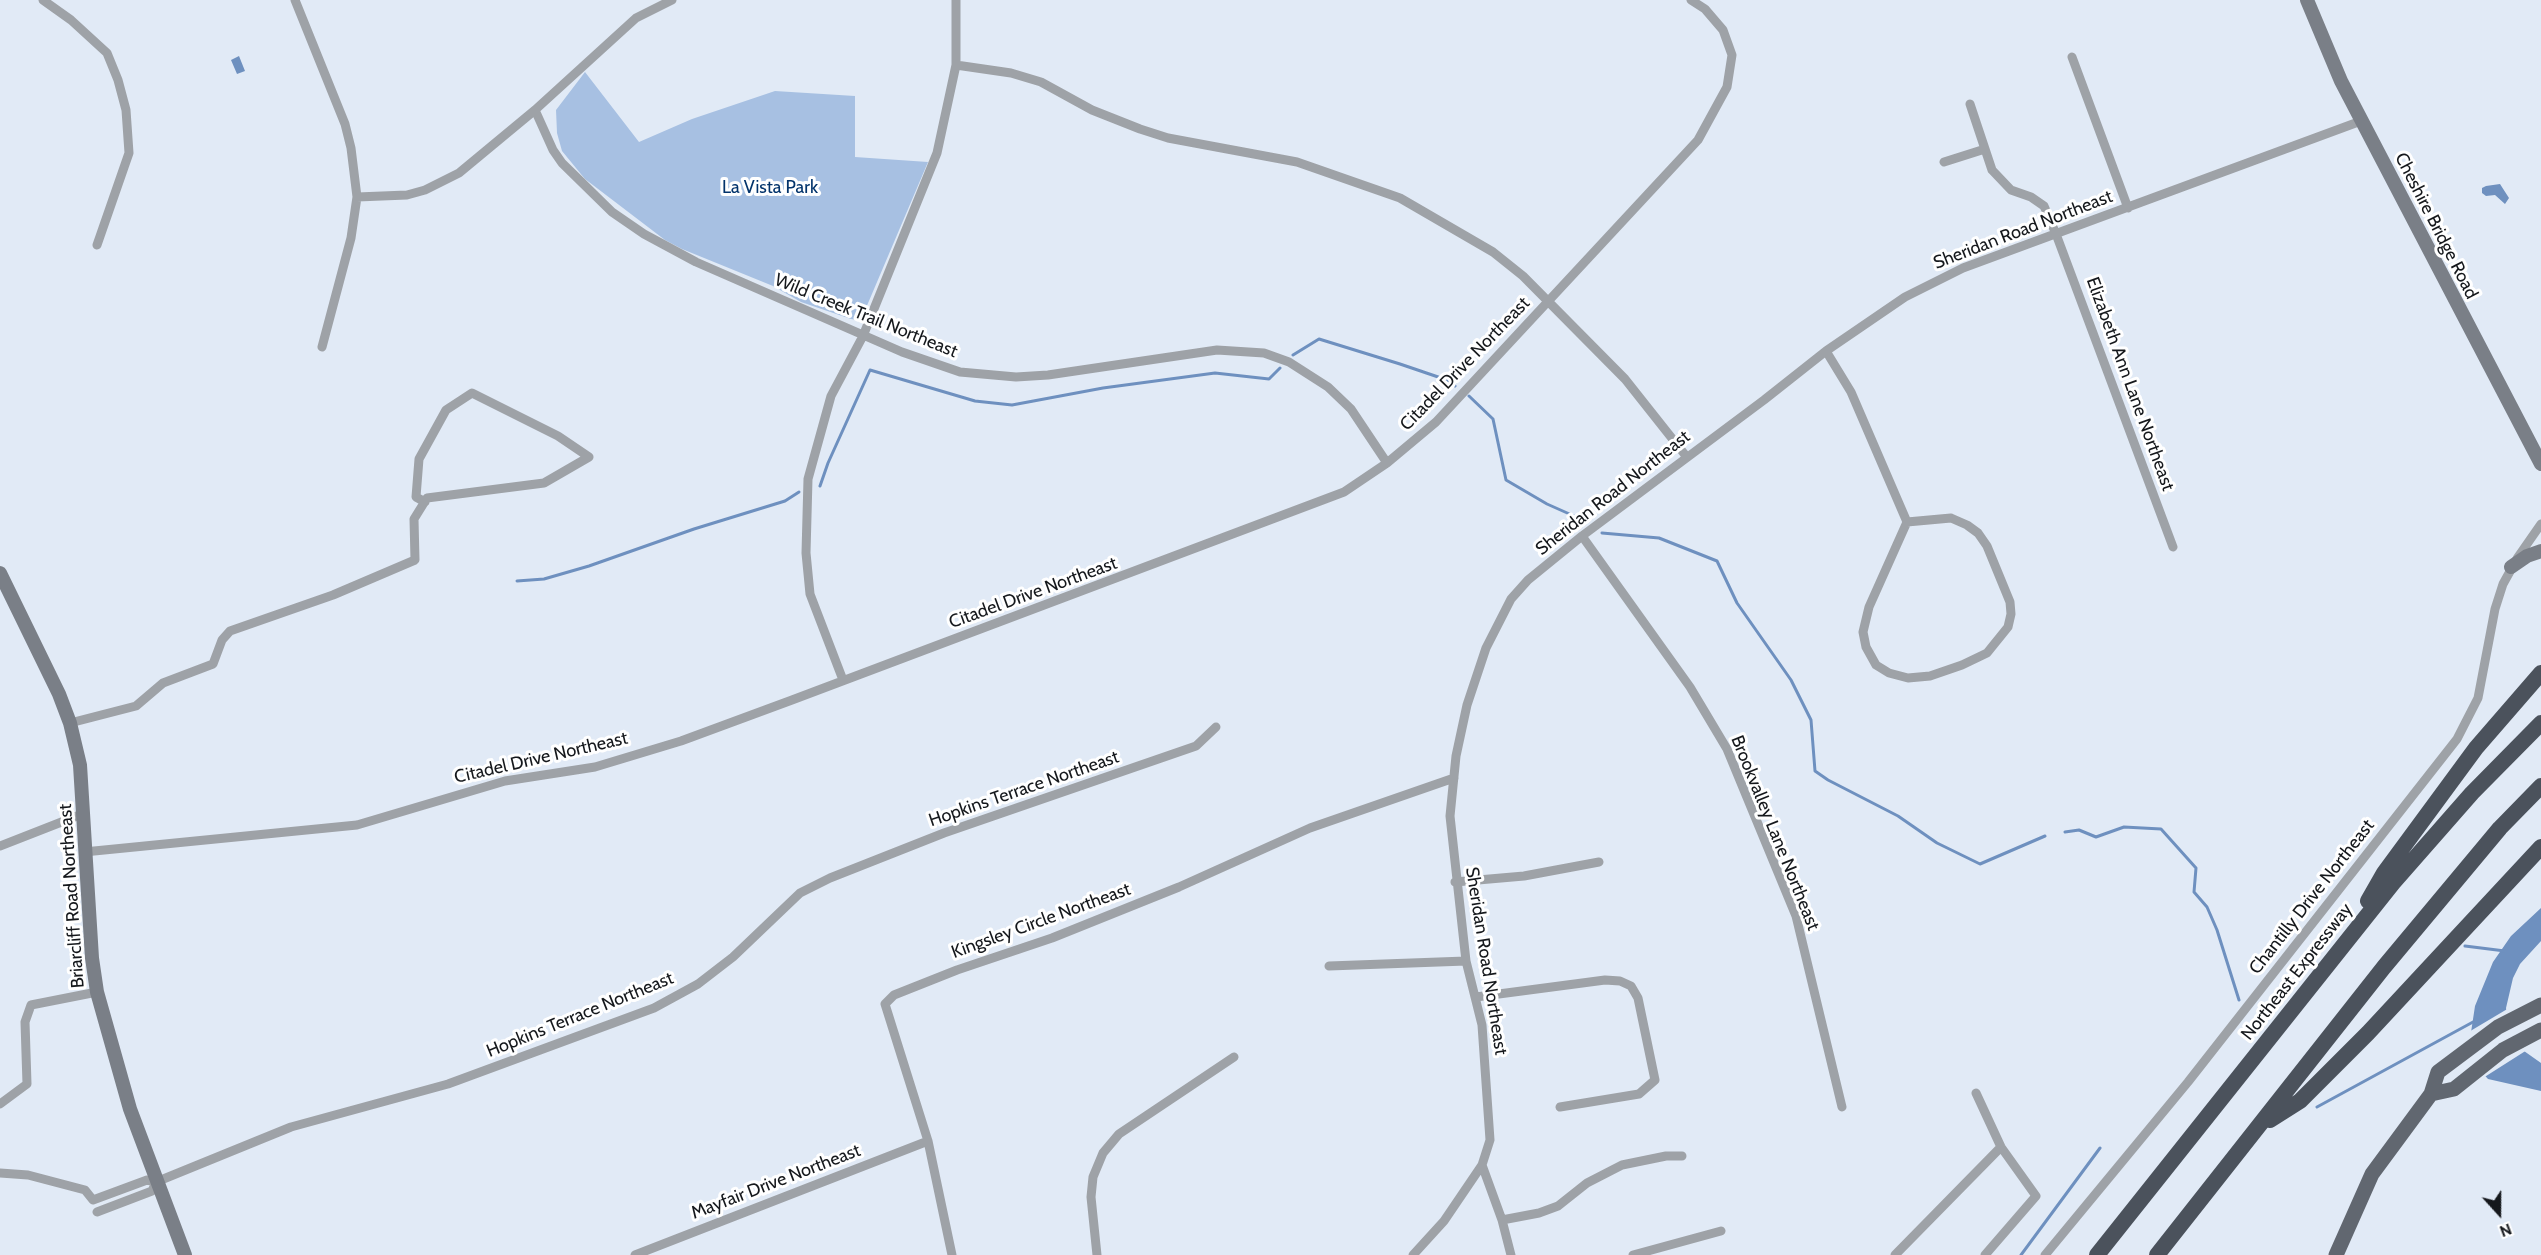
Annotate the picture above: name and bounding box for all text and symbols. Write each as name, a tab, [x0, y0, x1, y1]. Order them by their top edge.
street label: Cheshire Bridge Road	[2390, 149, 2482, 303]
park label: La Vista Park	[722, 177, 818, 199]
street label: Sheridan Road Northeast	[1930, 186, 2116, 274]
street label: Wild Creek Trail Northeast	[771, 269, 961, 363]
street label: Elizabeth Ann Lane Northeast	[2081, 274, 2179, 494]
street label: Citadel Drive Northeast	[1396, 293, 1534, 435]
street label: Sheridan Road Northeast	[1532, 426, 1694, 560]
street label: Citadel Drive Northeast	[946, 553, 1120, 633]
street label: Citadel Drive Northeast	[452, 728, 630, 788]
street label: Brookvalley Lane Northeast	[1726, 732, 1824, 934]
street label: Hopkins Terrace Northeast	[926, 746, 1122, 832]
street label: Briarcliff Road Northeast	[55, 803, 89, 989]
street label: Chantilly Drive Northeast	[2245, 815, 2379, 979]
street label: Sheridan Road Northeast	[1460, 866, 1512, 1056]
street label: Kingsley Circle Northeast	[948, 879, 1134, 963]
street label: Northeast Expressway	[2237, 899, 2357, 1045]
street label: Hopkins Terrace Northeast	[483, 968, 677, 1062]
street label: Mayfair Drive Northeast	[688, 1140, 864, 1224]
north arrow	[2469, 1183, 2529, 1243]
text: N	[2497, 1219, 2514, 1241]

